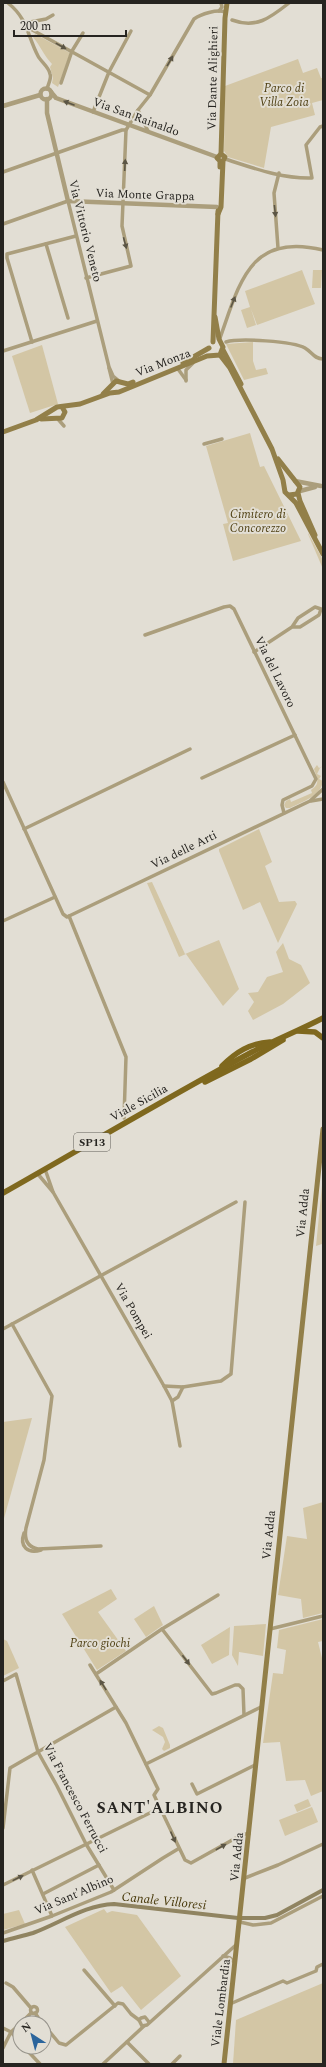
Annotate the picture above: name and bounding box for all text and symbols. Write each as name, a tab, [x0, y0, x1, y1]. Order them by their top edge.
scale bar	[14, 12, 126, 38]
text: 200 m	[20, 17, 51, 36]
street label: Via Dante Alighieri	[203, 25, 223, 130]
one-way arrow	[56, 42, 67, 49]
one-way arrow	[166, 55, 173, 67]
park label: Parco di Villa Zoia	[259, 79, 309, 112]
street label: Via San Rainaldo	[90, 92, 182, 142]
one-way arrow	[63, 100, 75, 106]
one-way arrow	[122, 158, 128, 171]
street label: Via Vittorio Veneto	[63, 178, 107, 284]
street label: Via Monte Grappa	[95, 184, 195, 206]
one-way arrow	[272, 205, 278, 217]
one-way arrow	[123, 236, 129, 249]
one-way arrow	[231, 296, 237, 308]
street label: Via Monza	[132, 344, 194, 382]
park label: Cimitero di Concorezzo	[230, 505, 286, 538]
street label: Via del Lavoro	[249, 633, 301, 711]
street label: Via delle Arti	[148, 826, 221, 874]
street label: Viale Sicilia	[107, 1079, 172, 1127]
road number: SP13	[74, 1133, 110, 1151]
street label: Via Adda	[291, 1187, 315, 1239]
street label: Via Pompei	[109, 1279, 157, 1343]
street label: Via Adda	[257, 1509, 281, 1561]
park label: Parco giochi	[70, 1634, 131, 1653]
one-way arrow	[181, 1655, 190, 1666]
one-way arrow	[99, 1680, 107, 1690]
street label: Via Francesco Ferrucci	[38, 1739, 112, 1857]
district label: SANT'ALBINO	[97, 1796, 223, 1820]
street label: Via Adda	[225, 1831, 249, 1883]
one-way arrow	[170, 1832, 176, 1843]
one-way arrow	[215, 1843, 226, 1850]
street label: Via Sant'Albino	[31, 1870, 117, 1920]
one-way arrow	[12, 1874, 23, 1881]
water label: Canale Villoresi	[121, 1887, 208, 1915]
street label: Viale Lombardia	[206, 1958, 236, 2048]
north arrow	[12, 2015, 52, 2055]
text: N	[18, 2018, 35, 2037]

